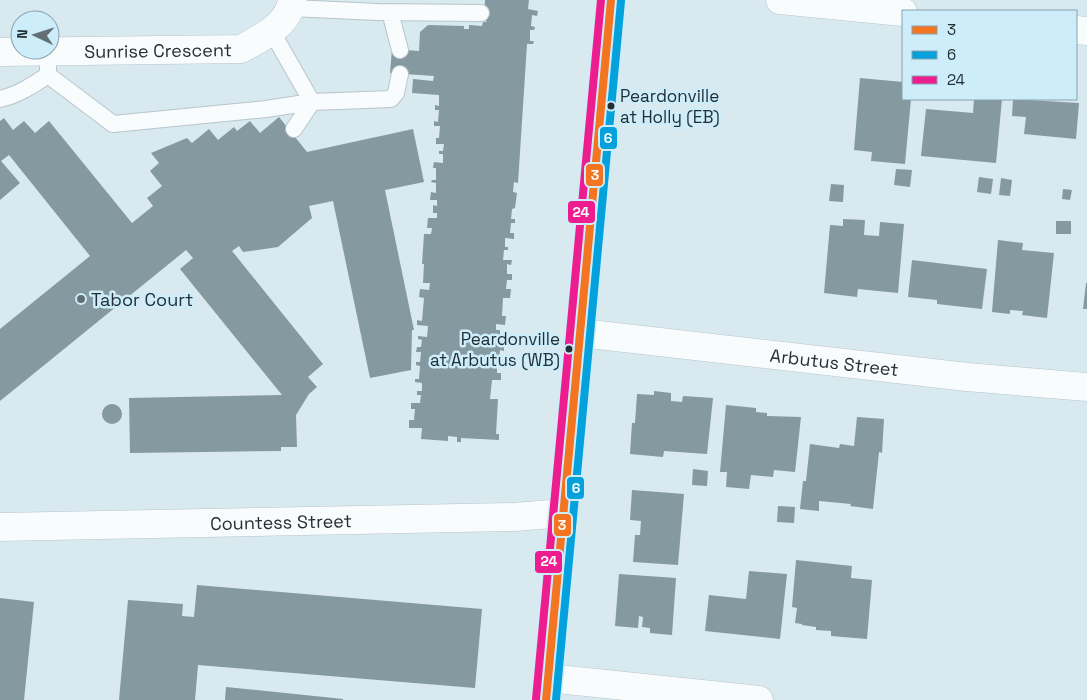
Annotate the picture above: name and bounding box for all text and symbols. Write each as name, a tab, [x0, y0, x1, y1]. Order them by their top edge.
north arrow	[10, 10, 60, 60]
legend	[902, 10, 1077, 100]
text: 3	[947, 20, 956, 39]
text: N	[13, 29, 31, 39]
street label: Sunrise Crescent	[84, 38, 232, 62]
text: 6	[947, 45, 956, 64]
text: 24	[947, 70, 965, 89]
place label: Peardonville at Holly (EB)	[620, 85, 720, 128]
marker: Peardonville at Holly (EB)	[606, 101, 616, 111]
line badge: 6	[599, 126, 618, 150]
text: 6	[604, 129, 613, 147]
line badge: 3	[585, 163, 604, 187]
text: 3	[591, 166, 599, 184]
line badge: 24	[567, 200, 596, 224]
text: 24	[573, 203, 590, 221]
place label: Tabor Court	[91, 288, 193, 311]
marker: Tabor Court	[75, 293, 87, 305]
place label: Peardonville at Arbutus (WB)	[430, 328, 560, 371]
street label: Arbutus Street	[769, 343, 900, 381]
marker: Peardonville at Arbutus (WB)	[564, 344, 574, 354]
line badge: 6	[566, 476, 585, 500]
text: 6	[572, 479, 581, 497]
street label: Countess Street	[210, 509, 352, 534]
line badge: 3	[553, 513, 572, 537]
text: 3	[558, 516, 566, 534]
line badge: 24	[534, 550, 563, 574]
text: 24	[541, 552, 558, 570]

